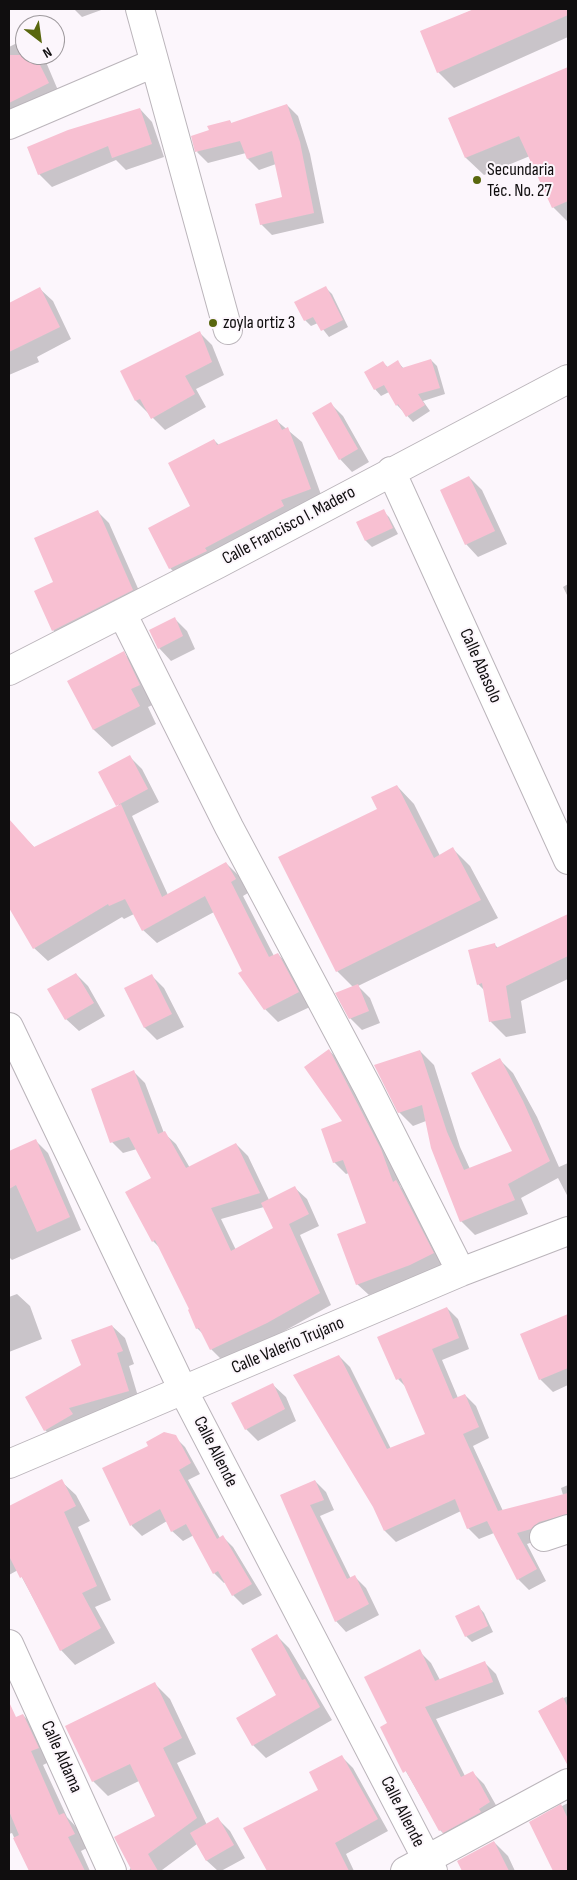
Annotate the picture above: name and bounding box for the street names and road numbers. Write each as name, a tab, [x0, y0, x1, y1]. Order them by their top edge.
street label: Calle Francisco I. Madero	[219, 482, 359, 570]
street label: Calle Abasolo	[454, 625, 506, 707]
street label: Calle Valerio Trujano	[229, 1313, 347, 1379]
street label: Calle Allende	[188, 1413, 242, 1491]
street label: Calle Aldama	[36, 1718, 86, 1796]
street label: Calle Allende	[375, 1773, 429, 1851]

